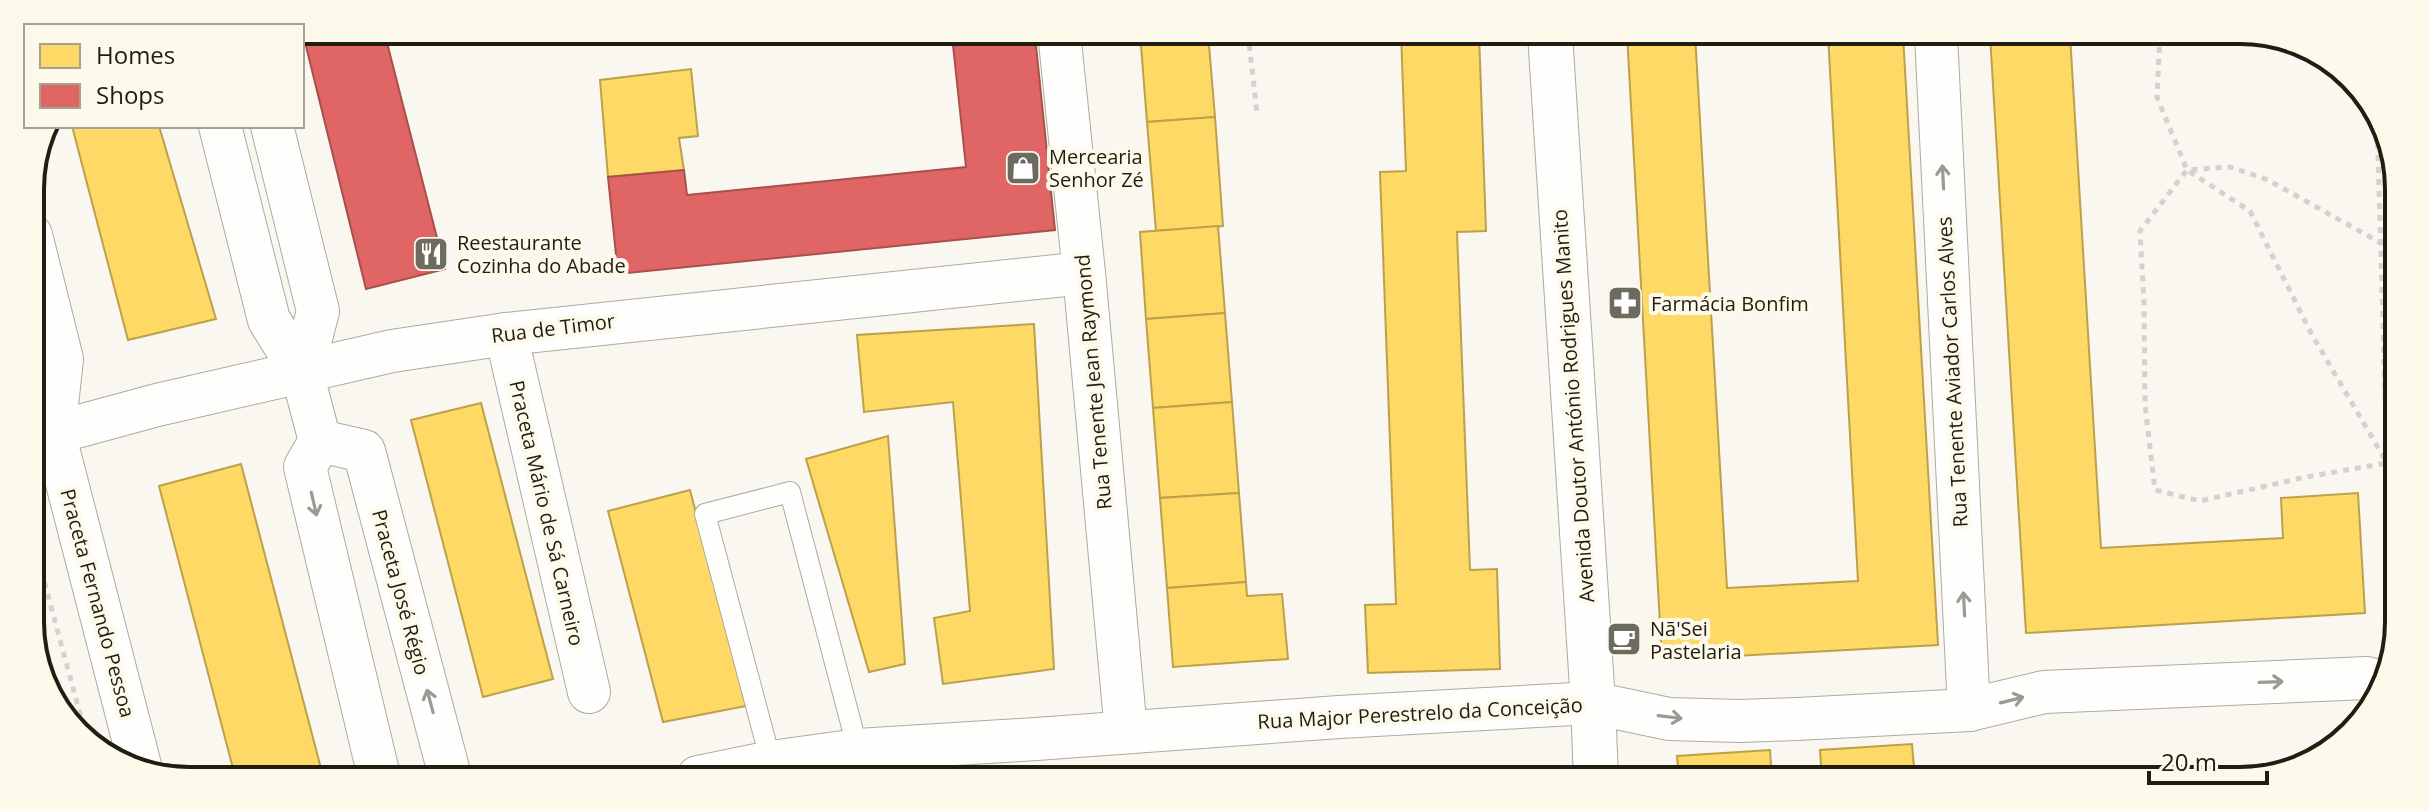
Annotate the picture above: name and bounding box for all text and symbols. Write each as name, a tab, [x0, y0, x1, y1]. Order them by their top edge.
legend	[24, 24, 304, 128]
text: Homes	[96, 38, 175, 71]
text: Shops	[96, 78, 164, 111]
place label: Mercearia Senhor Zé	[1049, 143, 1144, 193]
shop icon: Mercearia Senhor Zé	[1004, 149, 1042, 187]
one-way arrow	[1935, 164, 1950, 191]
street label: Avenida Doutor António Rodrigues Manito	[1546, 208, 1600, 604]
street label: Rua Tenente Aviador Carlos Alves	[1930, 216, 1974, 528]
place label: Reestaurante Cozinha do Abade	[457, 229, 626, 279]
restaurant icon: Reestaurante Cozinha do Abade	[412, 235, 450, 273]
street label: Rua Tenente Jean Raymond	[1068, 253, 1118, 511]
pharmacy icon: Farmácia Bonfim	[1606, 284, 1644, 322]
place label: Farmácia Bonfim	[1651, 290, 1809, 317]
street label: Rua de Timor	[490, 307, 616, 349]
street label: Praceta Mário de Sá Carneiro	[503, 378, 591, 648]
street label: Praceta Fernando Pessoa	[54, 486, 142, 720]
one-way arrow	[308, 491, 323, 517]
street label: Praceta José Régio	[366, 506, 436, 678]
one-way arrow	[1956, 591, 1971, 618]
place label: Nã'Sei Pastelaria	[1650, 615, 1742, 665]
cafe icon: Nã'Sei Pastelaria	[1605, 620, 1643, 658]
one-way arrow	[2257, 674, 2284, 689]
one-way arrow	[422, 688, 437, 714]
street label: Rua Major Perestrelo da Conceição	[1257, 691, 1583, 735]
one-way arrow	[1999, 691, 2024, 706]
one-way arrow	[1656, 710, 1683, 725]
scale bar	[2149, 735, 2267, 785]
text: 20 m	[2161, 745, 2217, 778]

